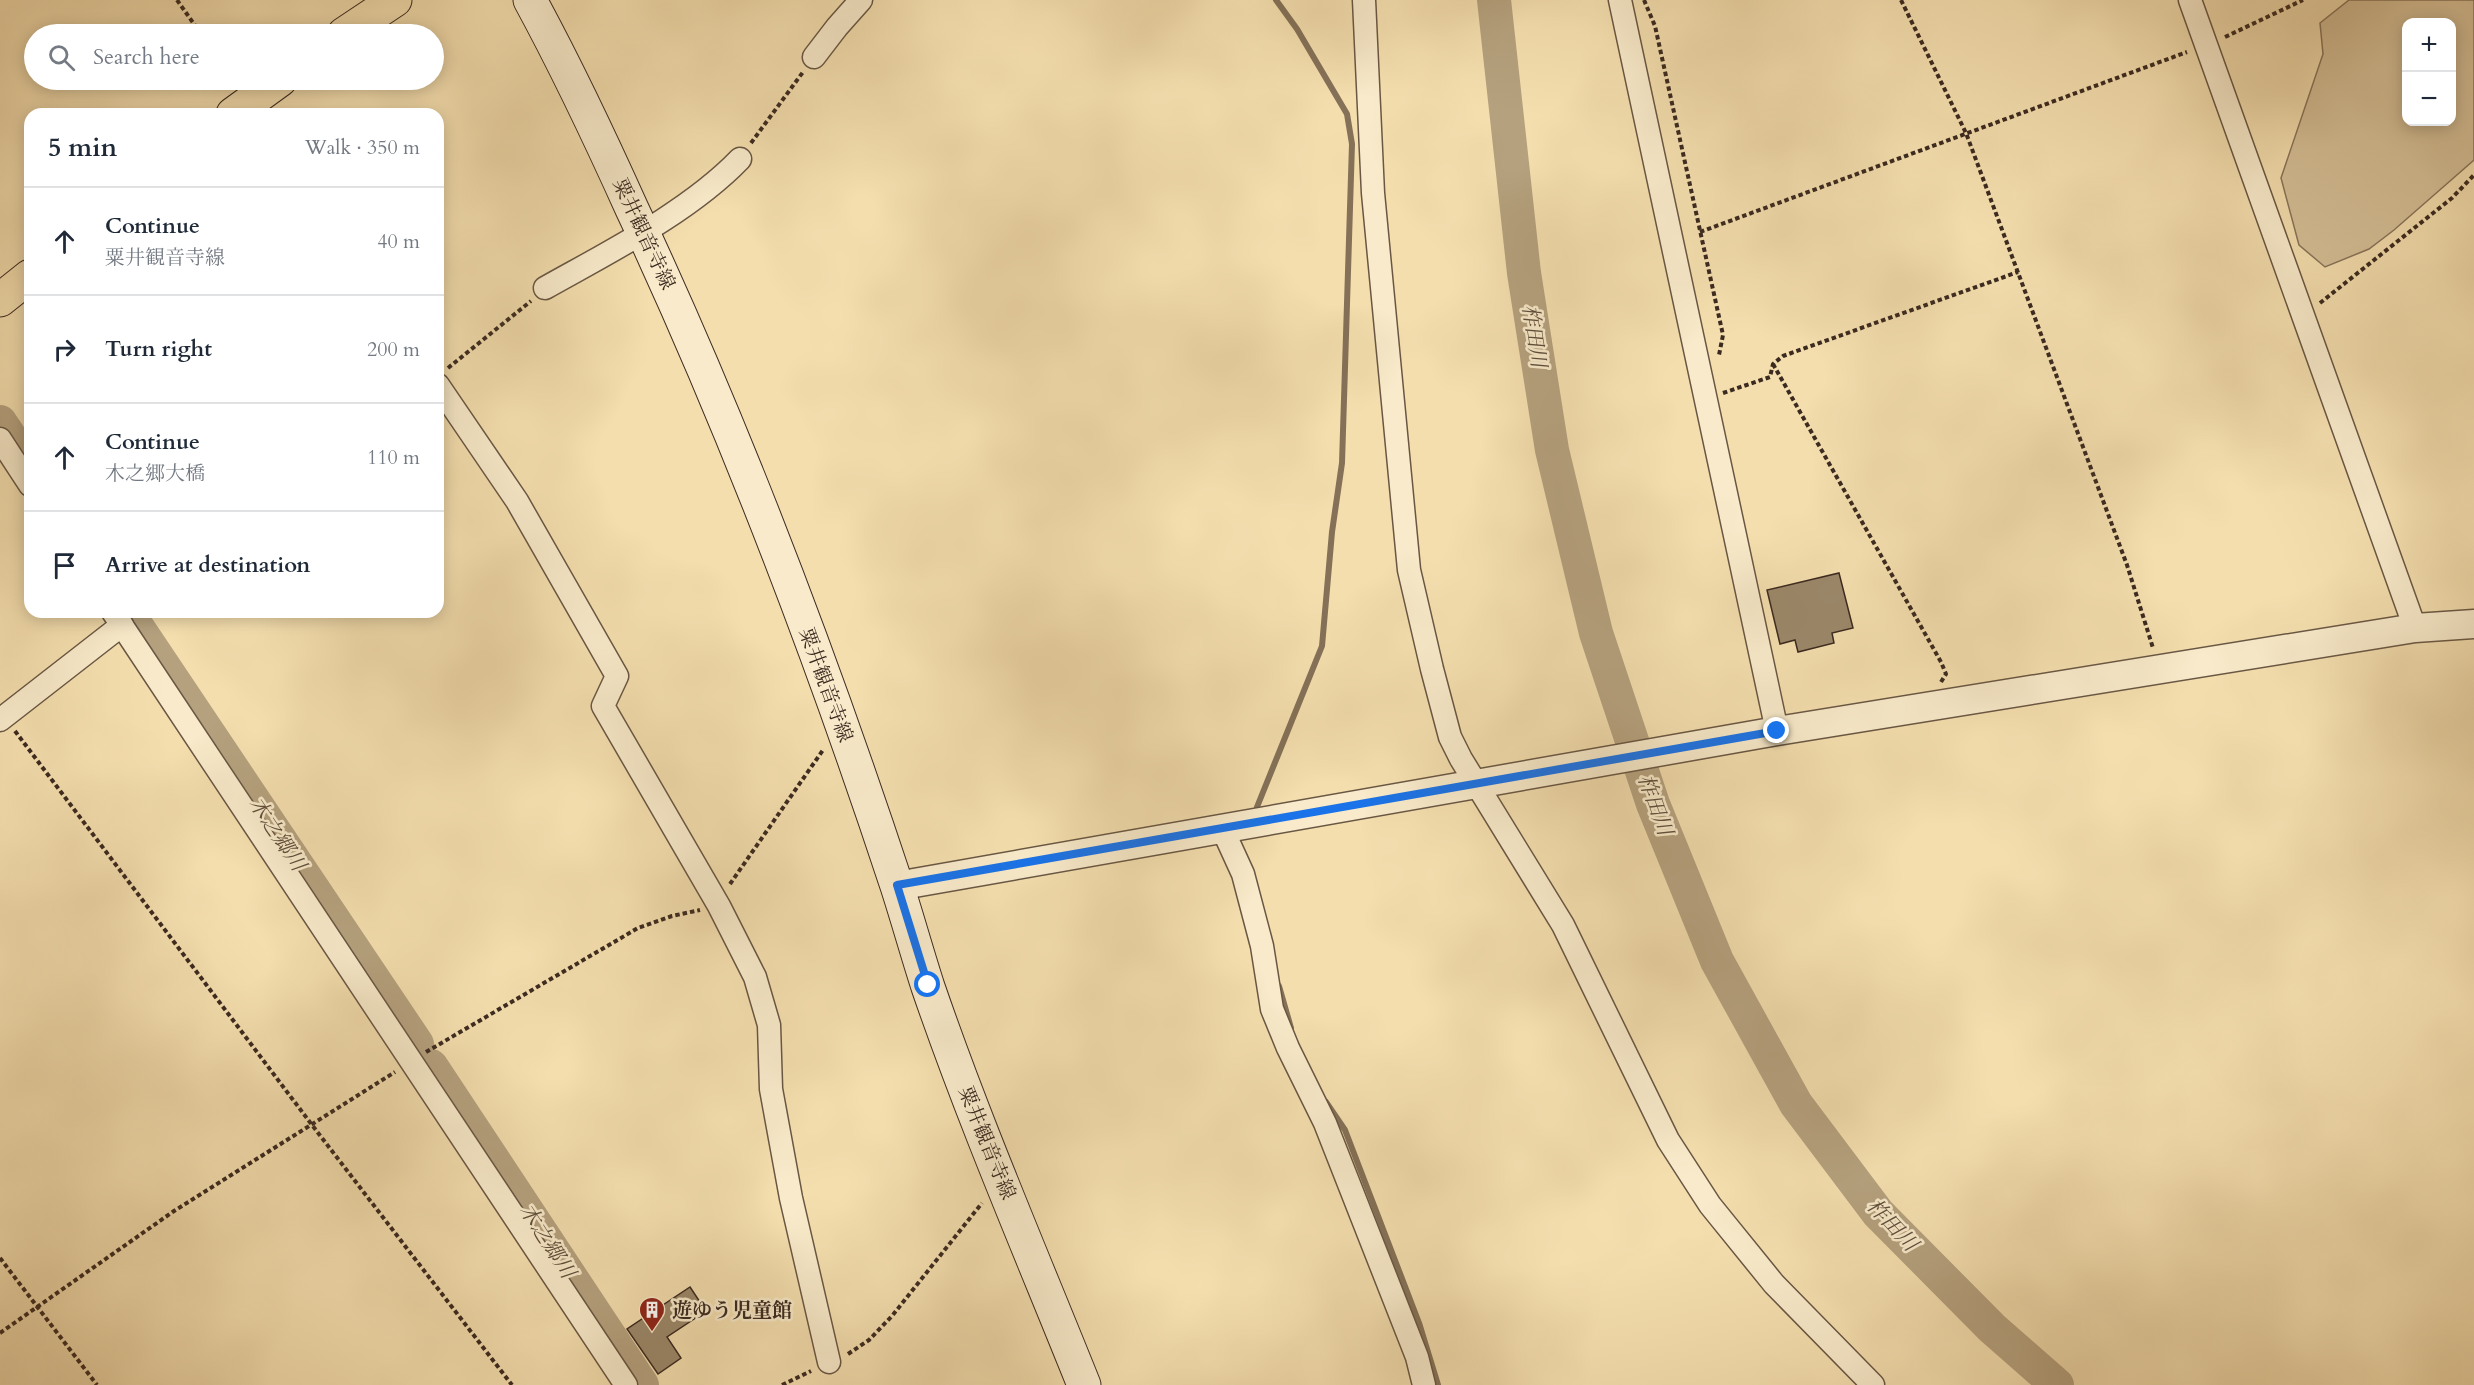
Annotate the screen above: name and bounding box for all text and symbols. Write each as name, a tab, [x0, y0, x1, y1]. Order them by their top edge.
map controls	[2402, 18, 2456, 126]
button: +	[2402, 18, 2456, 72]
search box	[24, 24, 444, 90]
icon: search	[45, 41, 78, 74]
text: Search here	[93, 42, 200, 72]
button: −	[2402, 72, 2456, 126]
text: 5 min	[48, 130, 117, 165]
text: Walk · 350 m	[305, 134, 420, 161]
street label: 粟井観音寺線	[606, 174, 682, 294]
text: Continue	[105, 211, 200, 241]
icon: ahead	[48, 225, 81, 258]
text: 40 m	[377, 228, 420, 255]
text: 粟井観音寺線	[105, 244, 225, 271]
water label: 柞田川	[1515, 303, 1554, 371]
icon: right	[48, 333, 81, 366]
text: Turn right	[105, 334, 212, 364]
text: 200 m	[367, 336, 420, 363]
text: Continue	[105, 427, 200, 457]
icon: ahead	[48, 441, 81, 474]
text: 110 m	[367, 444, 420, 471]
text: 木之郷大橋	[105, 460, 205, 487]
icon: arrive	[48, 549, 81, 582]
text: Arrive at destination	[105, 550, 310, 580]
street label: 粟井観音寺線	[793, 624, 859, 746]
route end	[1763, 717, 1789, 743]
water label: 柞田川	[1631, 770, 1680, 841]
water label: 木之郷川	[241, 791, 314, 879]
route start	[914, 971, 940, 997]
street label: 粟井観音寺線	[952, 1082, 1022, 1204]
water label: 柞田川	[1860, 1192, 1925, 1259]
water label: 木之郷川	[512, 1198, 583, 1286]
building icon: 遊ゆう児童館	[637, 1295, 667, 1333]
place label: 遊ゆう児童館	[672, 1297, 792, 1324]

